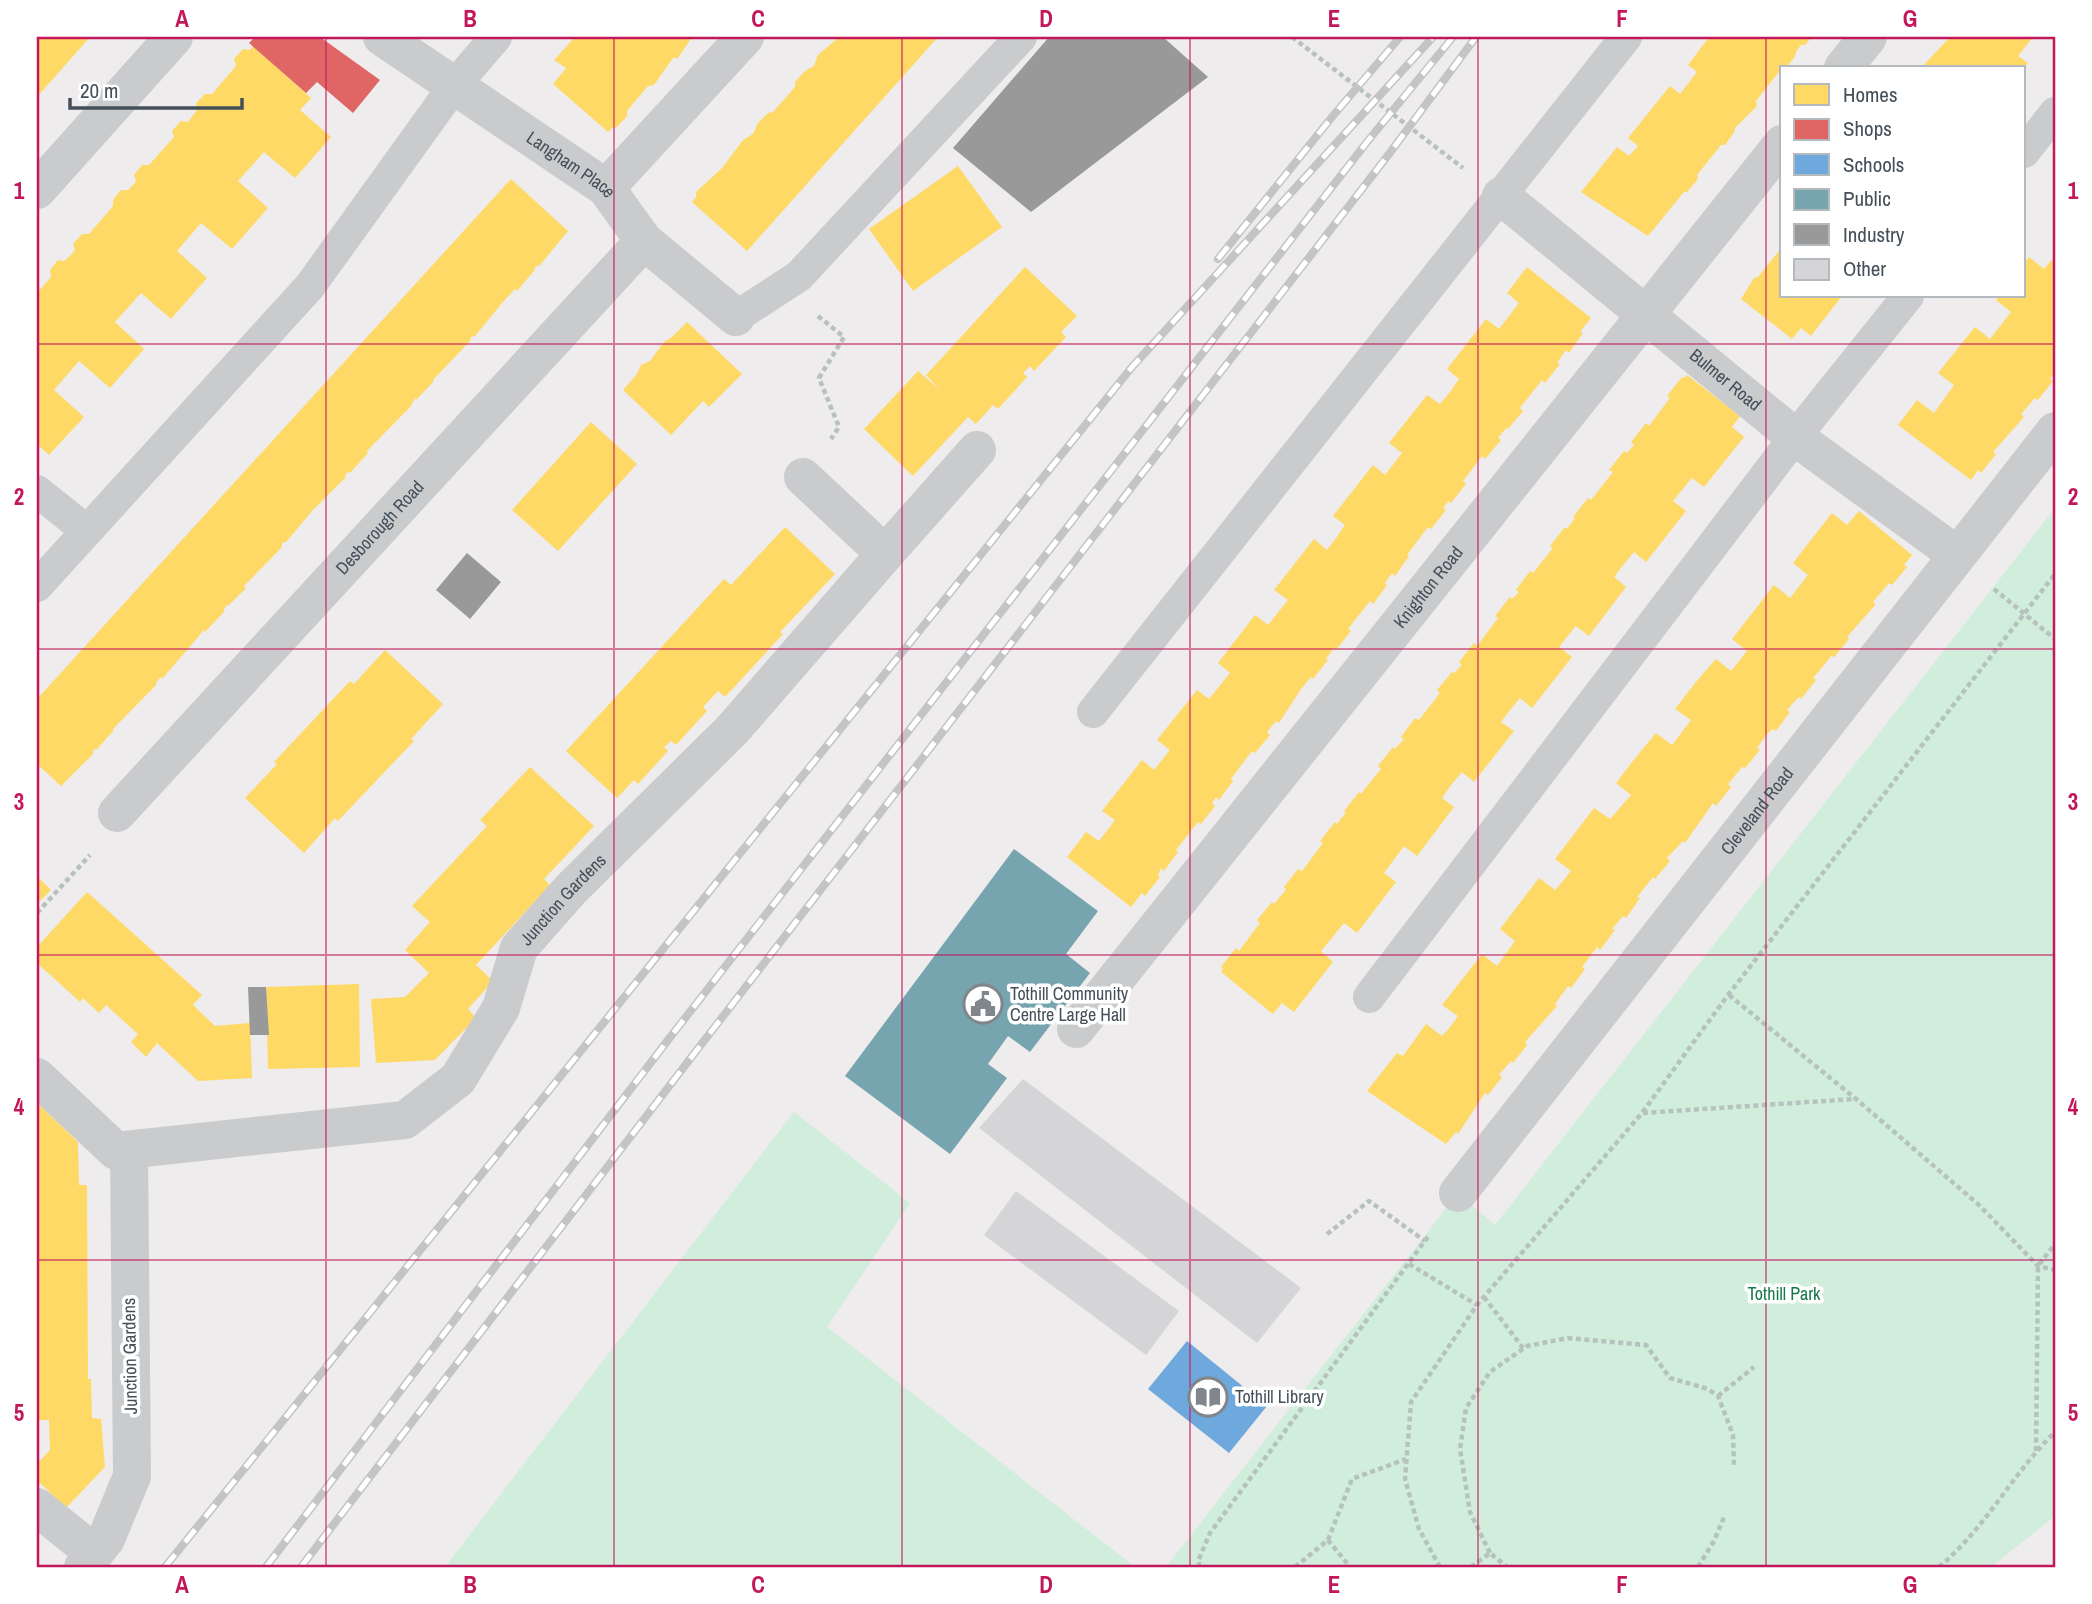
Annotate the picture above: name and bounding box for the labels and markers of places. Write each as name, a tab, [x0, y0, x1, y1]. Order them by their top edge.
place label: Tothill Community Centre Large Hall	[1010, 981, 1129, 1027]
public building icon: Tothill Community Centre Large Hall	[962, 983, 1004, 1025]
library icon: Tothill Library	[1187, 1376, 1229, 1418]
place label: Tothill Library	[1235, 1384, 1324, 1409]

